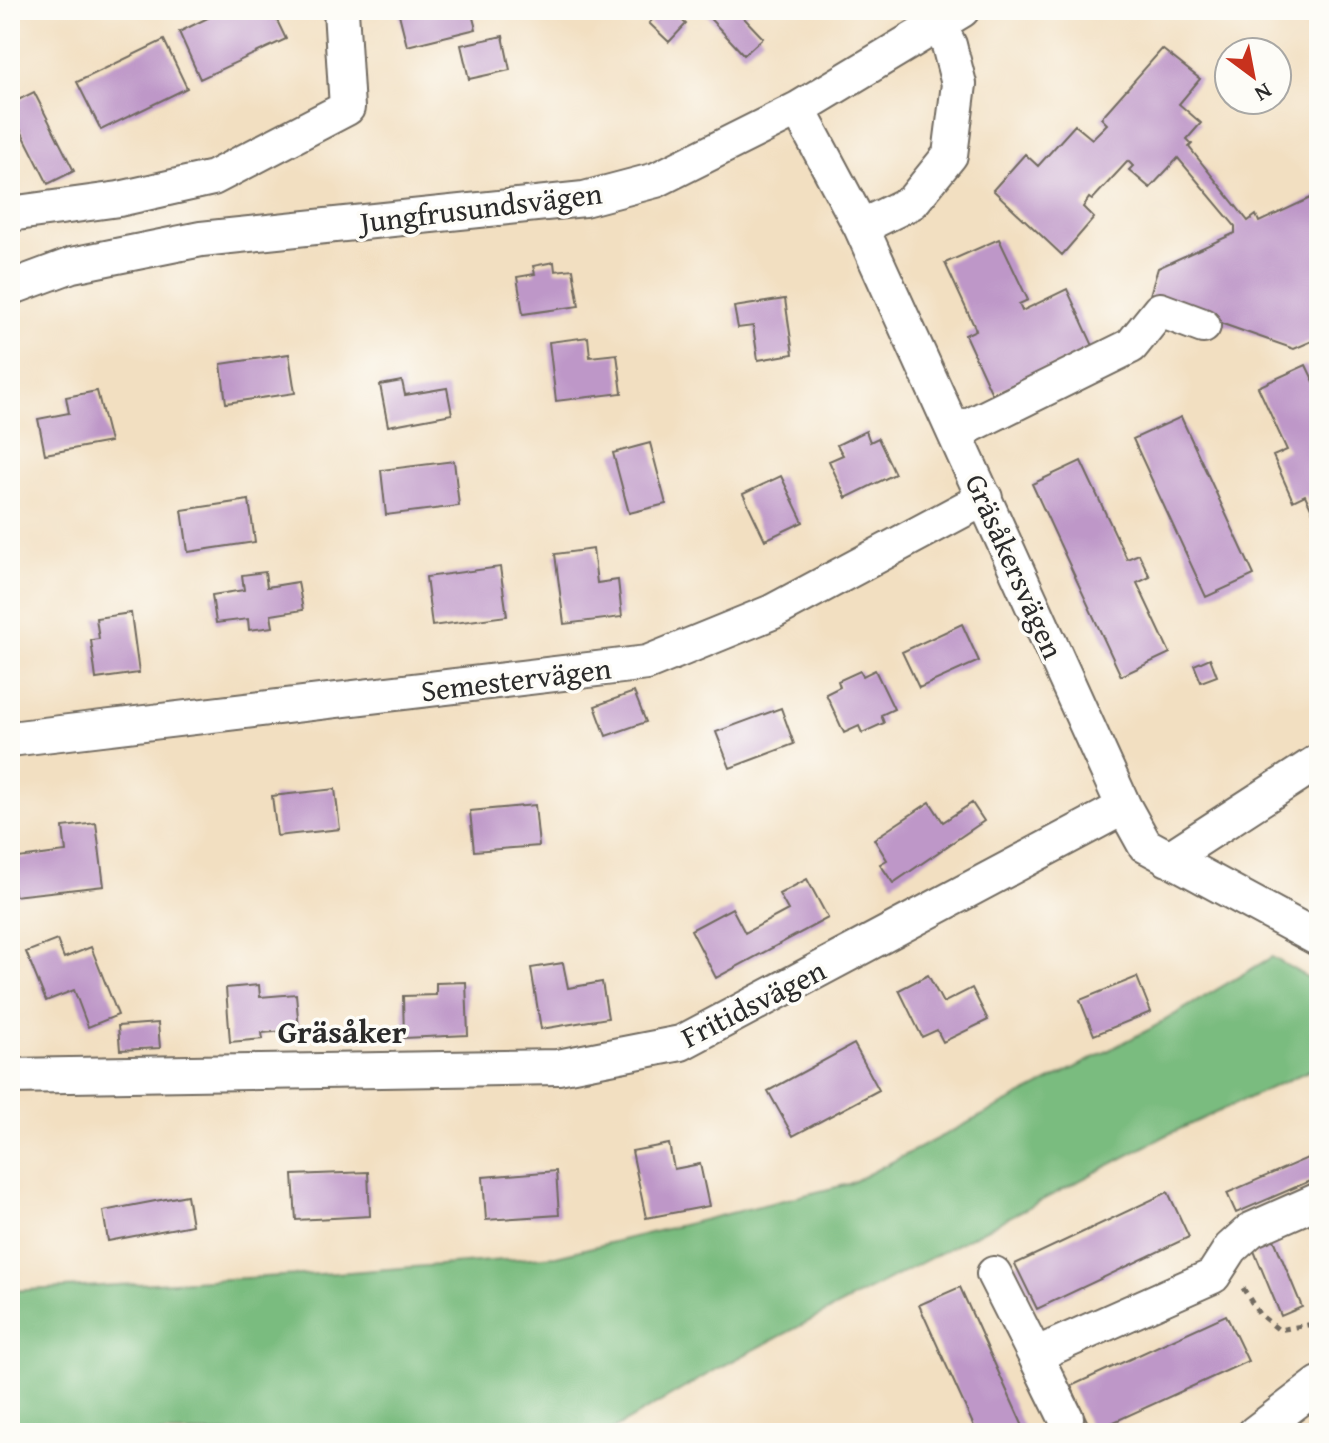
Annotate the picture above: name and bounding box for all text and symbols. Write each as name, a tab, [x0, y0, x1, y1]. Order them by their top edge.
north arrow	[1213, 36, 1293, 116]
text: N	[1249, 75, 1278, 111]
street label: Jungfrusundsvägen	[353, 170, 605, 244]
street label: Gräsåkersvägen	[955, 466, 1075, 666]
street label: Semestervägen	[418, 645, 614, 712]
street label: Fritidsvägen	[673, 948, 833, 1058]
district label: Gräsåker	[278, 1008, 407, 1055]

